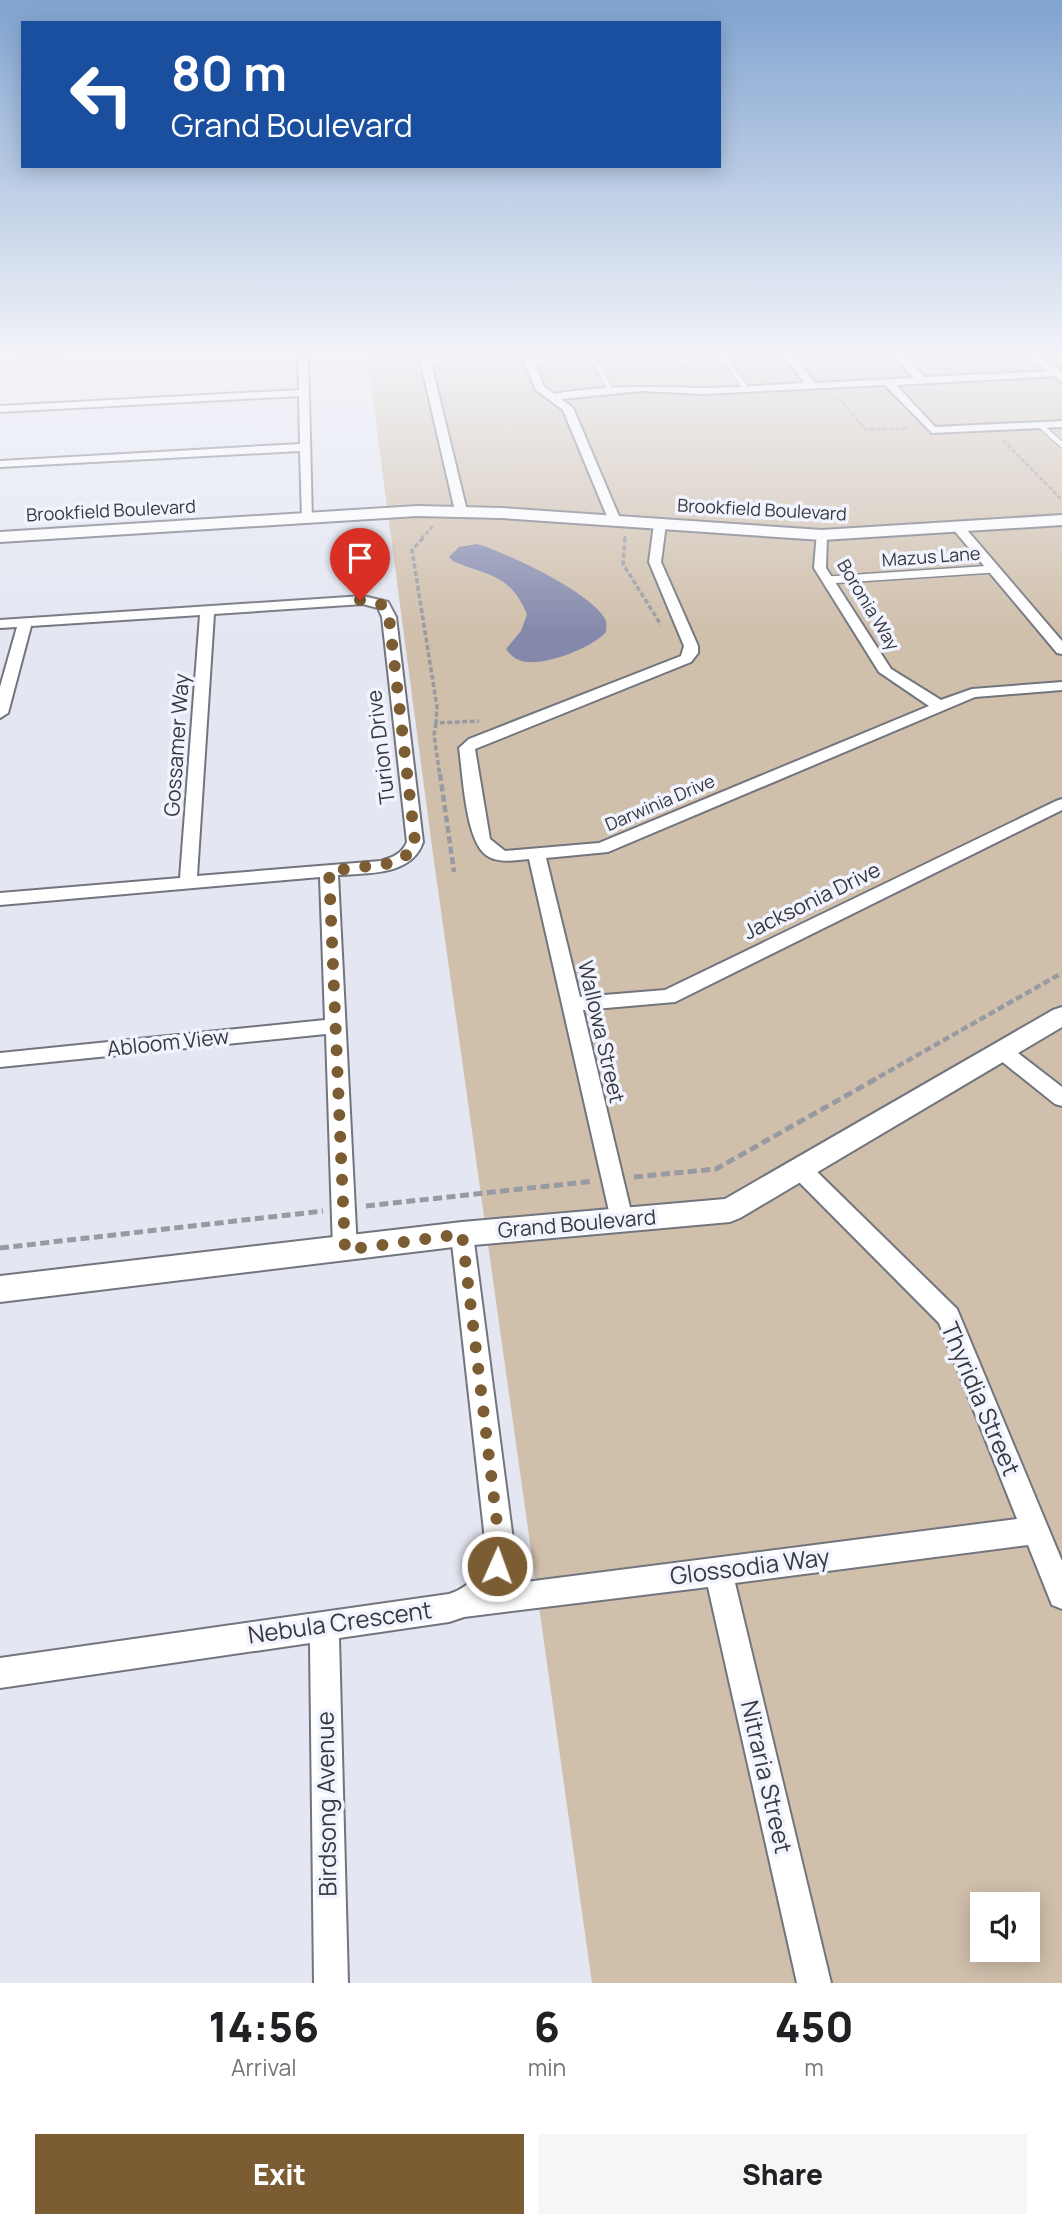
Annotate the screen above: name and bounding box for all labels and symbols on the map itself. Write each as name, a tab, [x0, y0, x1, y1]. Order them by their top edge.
street label: Brookfield Boulevard	[677, 493, 847, 525]
street label: Brookfield Boulevard	[26, 494, 196, 526]
pin	[330, 528, 390, 600]
street label: Mazus Lane	[881, 541, 981, 571]
street label: Boronia Way	[832, 555, 906, 655]
street label: Gossamer Way	[157, 672, 195, 817]
street label: Turion Drive	[359, 689, 401, 806]
street label: Darwinia Drive	[601, 768, 718, 836]
street label: Jacksonia Drive	[738, 855, 885, 945]
street label: Wallowa Street	[572, 958, 632, 1106]
street label: Abloom View	[105, 1022, 230, 1062]
street label: Grand Boulevard	[497, 1202, 657, 1244]
street label: Thyridia Street	[934, 1317, 1029, 1480]
position arrow	[460, 1529, 534, 1603]
street label: Glossodia Way	[668, 1539, 832, 1592]
street label: Nebula Crescent	[246, 1592, 434, 1651]
street label: Nitraria Street	[734, 1697, 801, 1856]
street label: Birdsong Avenue	[307, 1711, 344, 1897]

